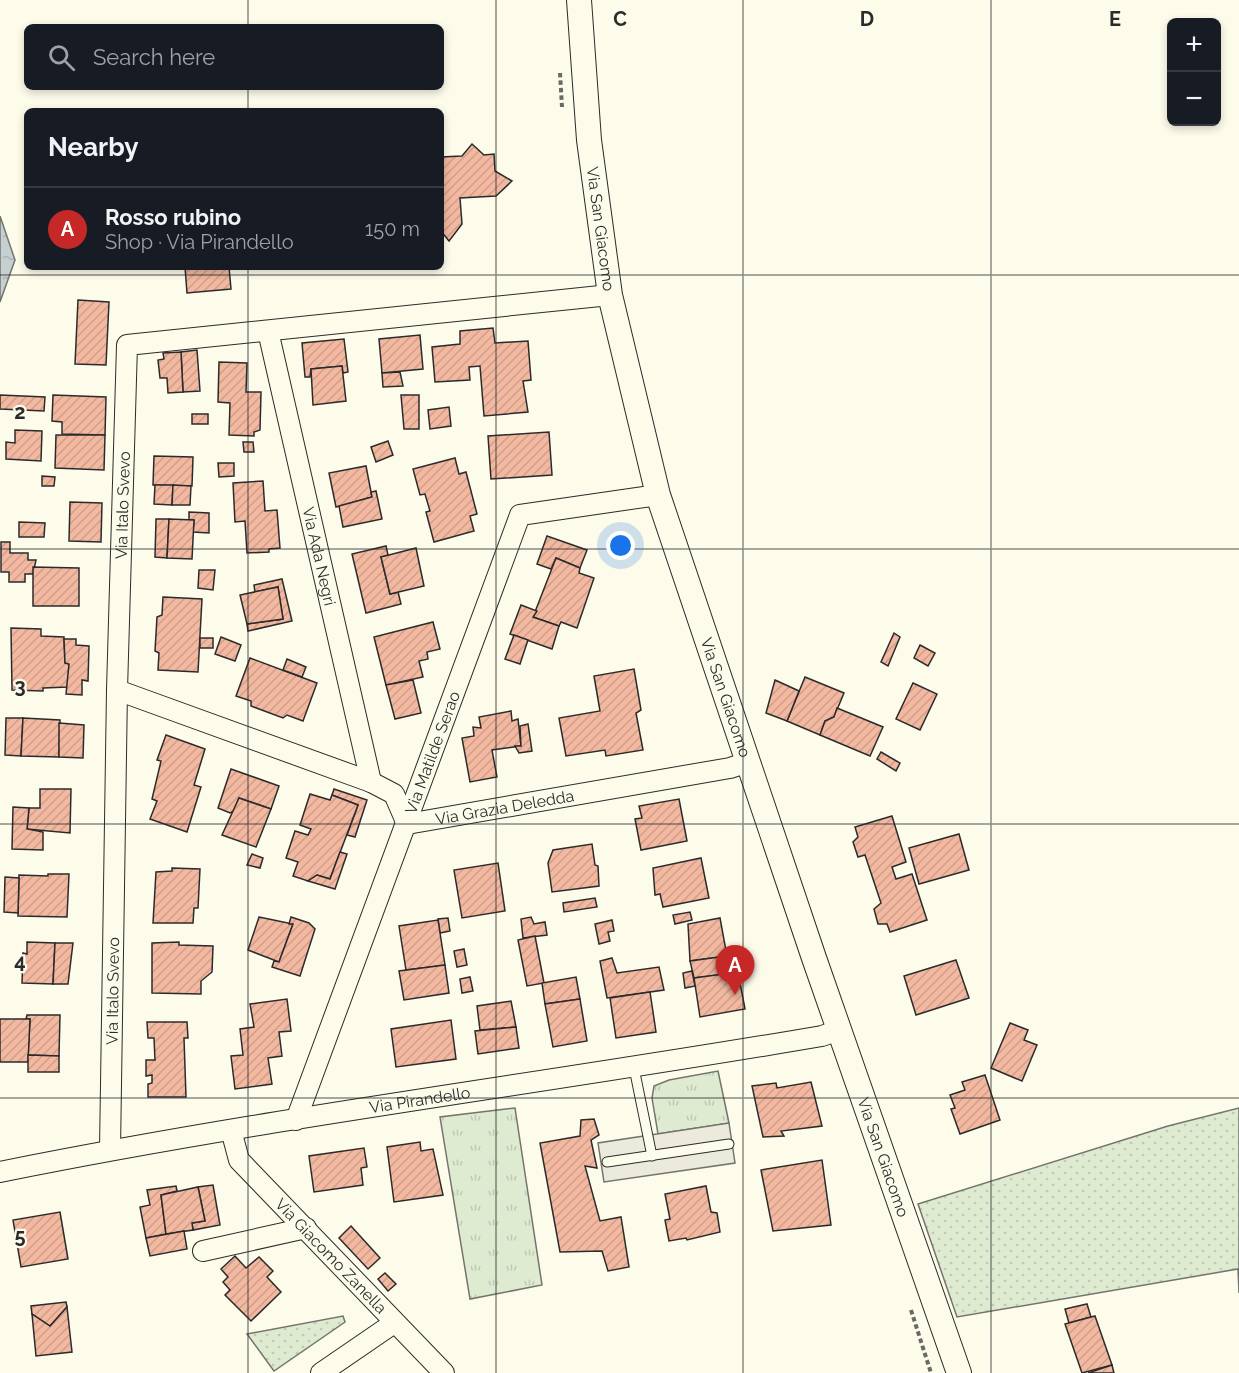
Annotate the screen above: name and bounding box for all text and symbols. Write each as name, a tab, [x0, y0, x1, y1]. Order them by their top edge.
text: C	[613, 7, 627, 31]
text: D	[860, 7, 874, 31]
text: E	[1109, 7, 1121, 31]
map controls	[1167, 18, 1221, 126]
button: +	[1167, 18, 1221, 72]
search box	[24, 24, 444, 90]
icon: search	[45, 41, 78, 74]
text: Search here	[93, 44, 215, 70]
button: −	[1167, 72, 1221, 126]
text: Nearby	[48, 132, 138, 162]
street label: Via San Giacomo	[583, 166, 618, 292]
text: Rosso rubino	[105, 204, 241, 230]
text: A	[61, 217, 74, 241]
text: 150 m	[365, 217, 420, 241]
text: Shop · Via Pirandello	[105, 230, 294, 254]
text: 2	[14, 400, 26, 424]
street label: Via Italo Svevo	[112, 451, 134, 559]
street label: Via Ada Negri	[298, 505, 339, 608]
your location	[606, 531, 635, 560]
street label: Via San Giacomo	[697, 635, 755, 760]
text: 3	[14, 674, 26, 698]
street label: Via Matilde Serao	[401, 689, 464, 817]
street label: Via Grazia Deledda	[434, 786, 576, 829]
street label: Via Italo Svevo	[103, 937, 123, 1045]
pin: A	[716, 946, 754, 995]
text: 4	[14, 949, 26, 973]
street label: Via Pirandello	[368, 1083, 472, 1117]
street label: Via San Giacomo	[853, 1095, 913, 1220]
street label: Via Giacomo Zanella	[271, 1195, 391, 1318]
text: 5	[14, 1224, 26, 1248]

